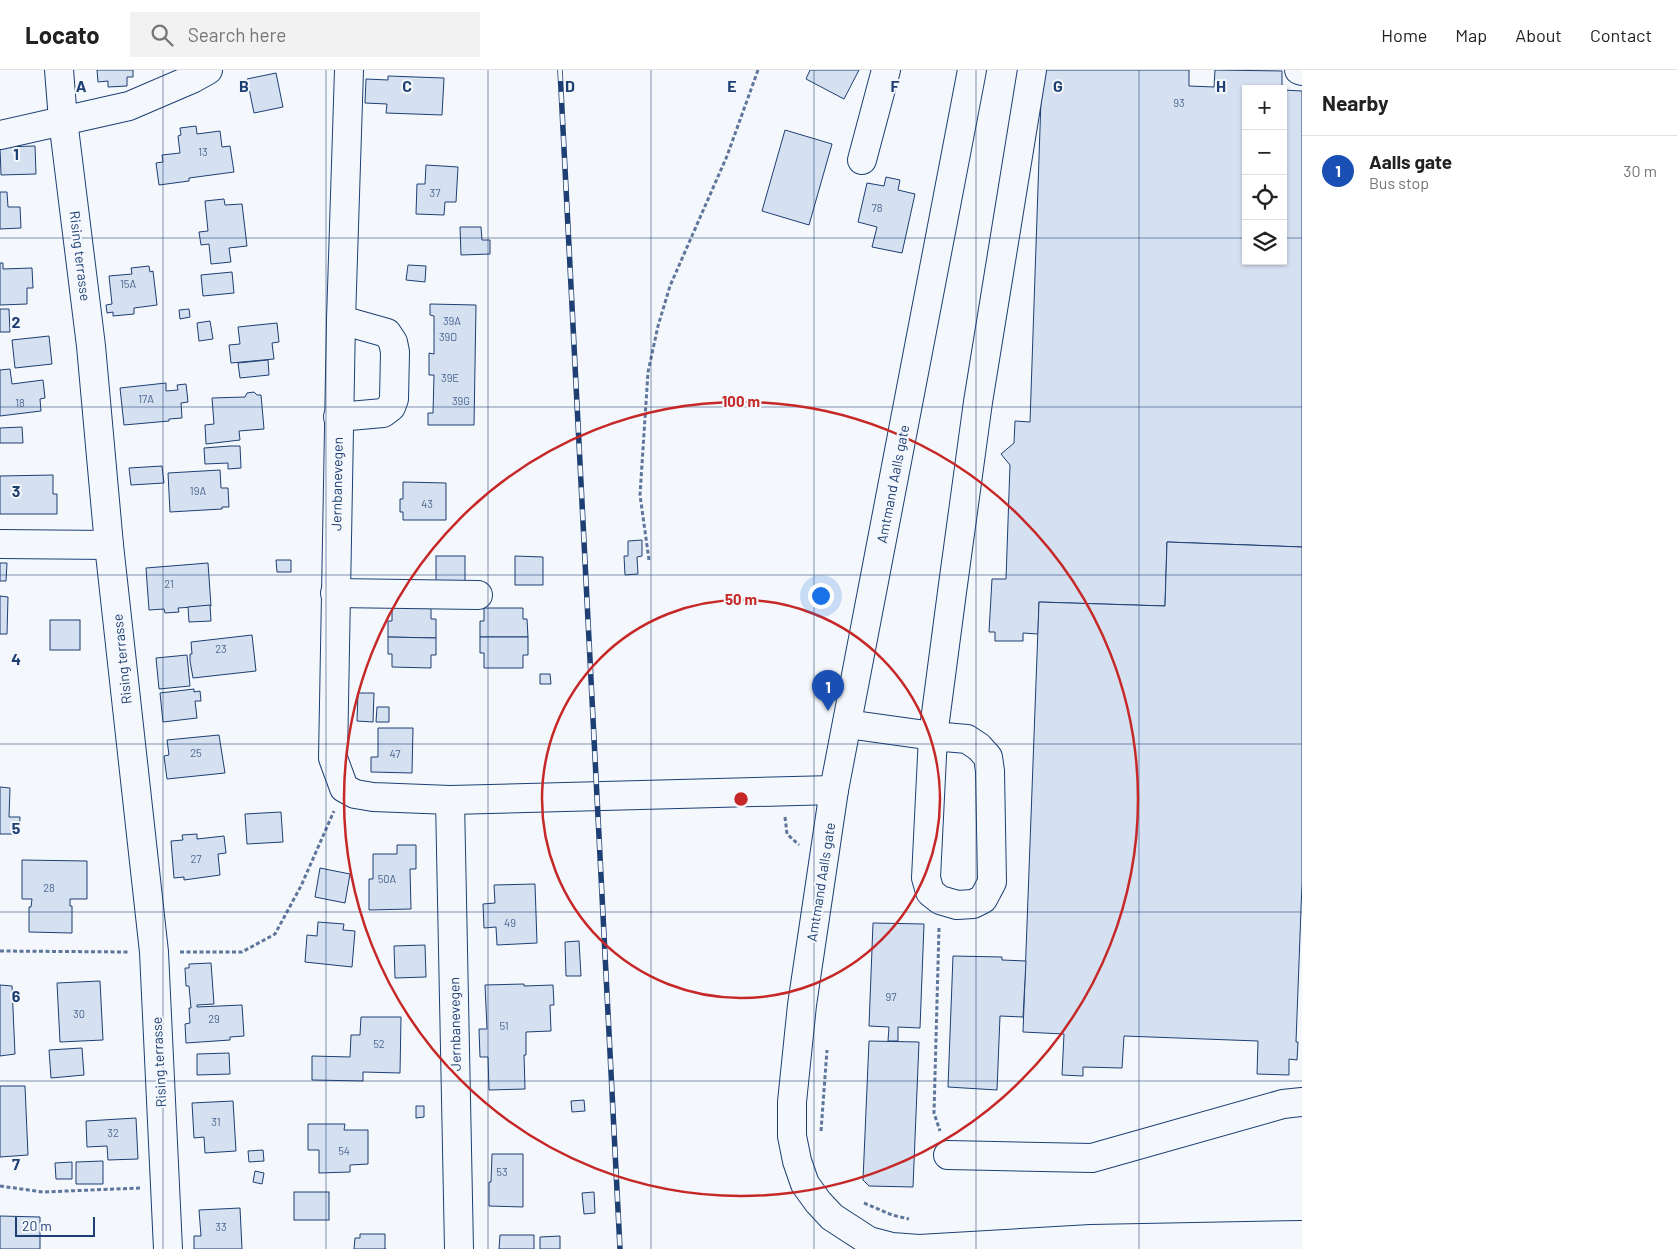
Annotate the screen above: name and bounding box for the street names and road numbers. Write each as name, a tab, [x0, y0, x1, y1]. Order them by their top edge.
street label: Rising terrasse	[67, 210, 94, 302]
street label: Amtmand Aalls gate	[873, 423, 912, 545]
street label: Jernbanevegen	[327, 437, 346, 531]
street label: Rising terrasse	[108, 613, 135, 705]
street label: Amtmand Aalls gate	[803, 821, 838, 943]
street label: Jernbanevegen	[445, 977, 464, 1071]
street label: Rising terrasse	[148, 1016, 169, 1108]

